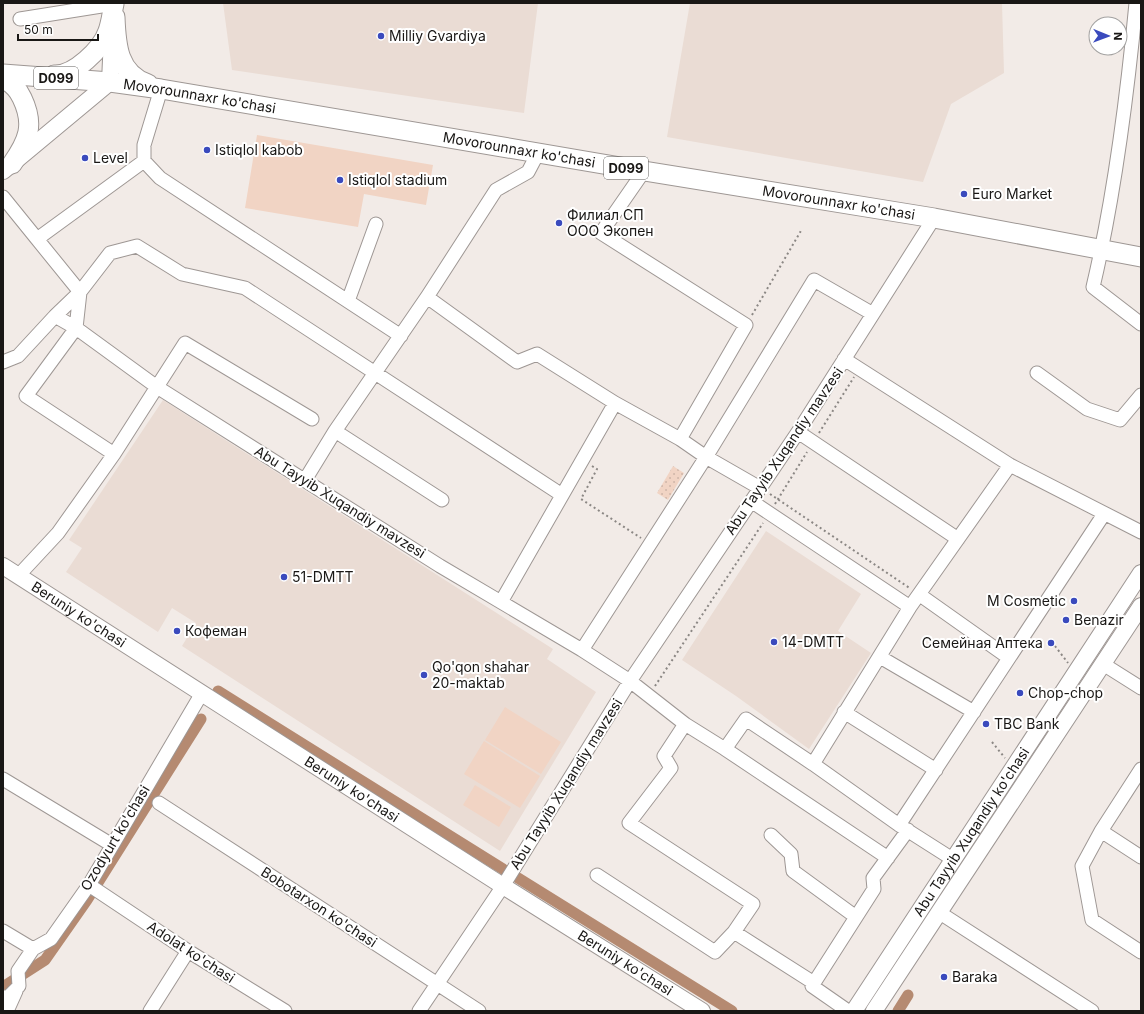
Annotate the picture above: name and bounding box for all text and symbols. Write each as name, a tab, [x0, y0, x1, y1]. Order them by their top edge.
scale bar	[18, 16, 98, 42]
north arrow	[1088, 16, 1128, 56]
text: 50 m	[24, 22, 53, 37]
place label: Milliy Gvardiya	[389, 27, 486, 44]
marker: Milliy Gvardiya	[376, 31, 386, 41]
text: N	[1111, 32, 1125, 40]
road number: D099	[34, 67, 78, 89]
street label: Movorounnaxr ko'chasi	[122, 75, 277, 116]
street label: Movorounnaxr ko'chasi	[442, 128, 597, 171]
place label: Istiqlol kabob	[215, 141, 303, 158]
marker: Istiqlol kabob	[202, 145, 212, 155]
place label: Level	[93, 149, 128, 166]
marker: Level	[80, 153, 90, 163]
road number: D099	[604, 157, 648, 179]
place label: Istiqlol stadium	[348, 171, 447, 188]
marker: Istiqlol stadium	[335, 175, 345, 185]
street label: Movorounnaxr ko'chasi	[761, 181, 916, 223]
place label: Euro Market	[972, 185, 1053, 202]
marker: Euro Market	[959, 189, 969, 199]
place label: Филиал СП ООО Экопен	[567, 206, 654, 239]
marker: Филиал СП ООО Экопен	[554, 218, 564, 228]
street label: Abu Tayyib Xuqandiy mavzesi	[721, 364, 846, 538]
street label: Abu Tayyib Xuqandiy mavzesi	[252, 442, 429, 561]
place label: 51-DMTT	[292, 568, 353, 585]
marker: 51-DMTT	[279, 572, 289, 582]
street label: Beruniy ko'chasi	[29, 578, 130, 651]
place label: M Cosmetic	[987, 592, 1066, 609]
marker: M Cosmetic	[1069, 596, 1079, 606]
place label: Benazir	[1074, 611, 1124, 628]
marker: Benazir	[1061, 615, 1071, 625]
place label: Кофеман	[185, 622, 247, 639]
marker: Кофеман	[172, 626, 182, 636]
place label: 14-DMTT	[782, 633, 844, 650]
place label: Семейная Аптека	[922, 634, 1043, 651]
marker: 14-DMTT	[769, 637, 779, 647]
marker: Семейная Аптека	[1046, 638, 1056, 648]
place label: Qo'qon shahar 20-maktab	[432, 658, 529, 691]
marker: Qo'qon shahar 20-maktab	[419, 670, 429, 680]
place label: Chop-chop	[1028, 684, 1103, 701]
marker: Chop-chop	[1015, 688, 1025, 698]
street label: Abu Tayyib Xuqandiy mavzesi	[506, 695, 625, 872]
place label: TBC Bank	[994, 715, 1060, 732]
marker: TBC Bank	[981, 719, 991, 729]
street label: Abu Tayyib Xuqandiy ko'chasi	[909, 744, 1032, 919]
street label: Beruniy ko'chasi	[302, 752, 402, 825]
street label: Ozodyurt ko'chasi	[76, 782, 153, 894]
street label: Bobotarxon ko'chasi	[258, 863, 380, 950]
street label: Adolat ko'chasi	[144, 917, 238, 986]
street label: Beruniy ko'chasi	[575, 926, 676, 999]
place label: Baraka	[952, 968, 998, 985]
marker: Baraka	[939, 972, 949, 982]

